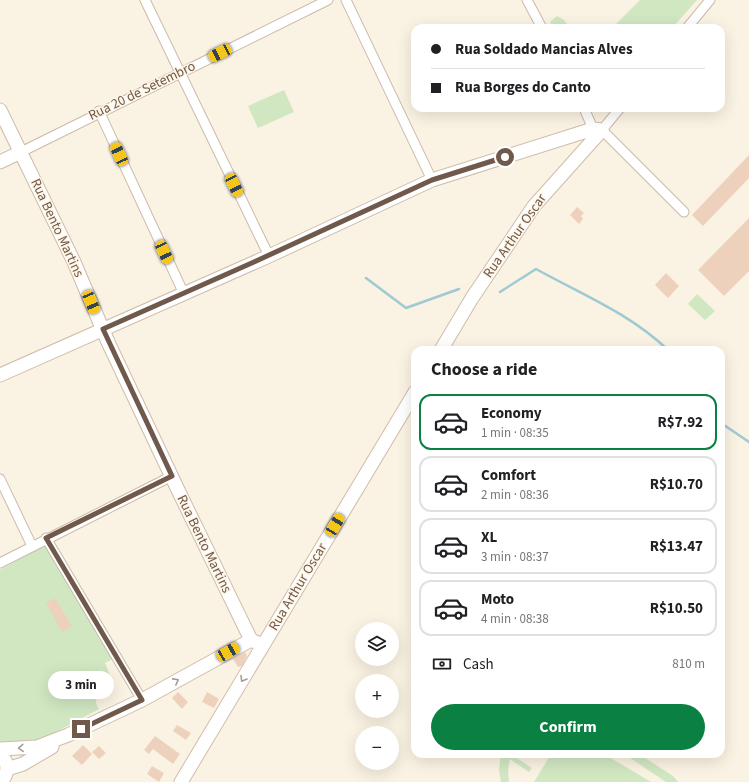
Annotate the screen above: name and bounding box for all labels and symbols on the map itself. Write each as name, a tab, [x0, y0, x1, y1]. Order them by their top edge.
car	[207, 42, 233, 64]
street label: Rua 20 de Setembro	[85, 56, 199, 126]
car	[108, 141, 130, 167]
route start	[496, 148, 514, 166]
car	[223, 172, 245, 198]
street label: Rua Bento Martins	[25, 175, 89, 281]
street label: Rua Arthur Oscar	[478, 190, 552, 282]
car	[153, 239, 175, 265]
car	[81, 289, 101, 315]
street label: Rua Bento Martins	[172, 492, 236, 597]
car	[324, 512, 346, 538]
street label: Rua Arthur Oscar	[264, 539, 332, 635]
car	[215, 641, 241, 663]
callout: 3 min	[48, 671, 114, 699]
one-way arrow	[241, 675, 248, 682]
one-way arrow	[172, 679, 179, 686]
route end	[72, 720, 90, 738]
one-way arrow	[18, 743, 24, 752]

